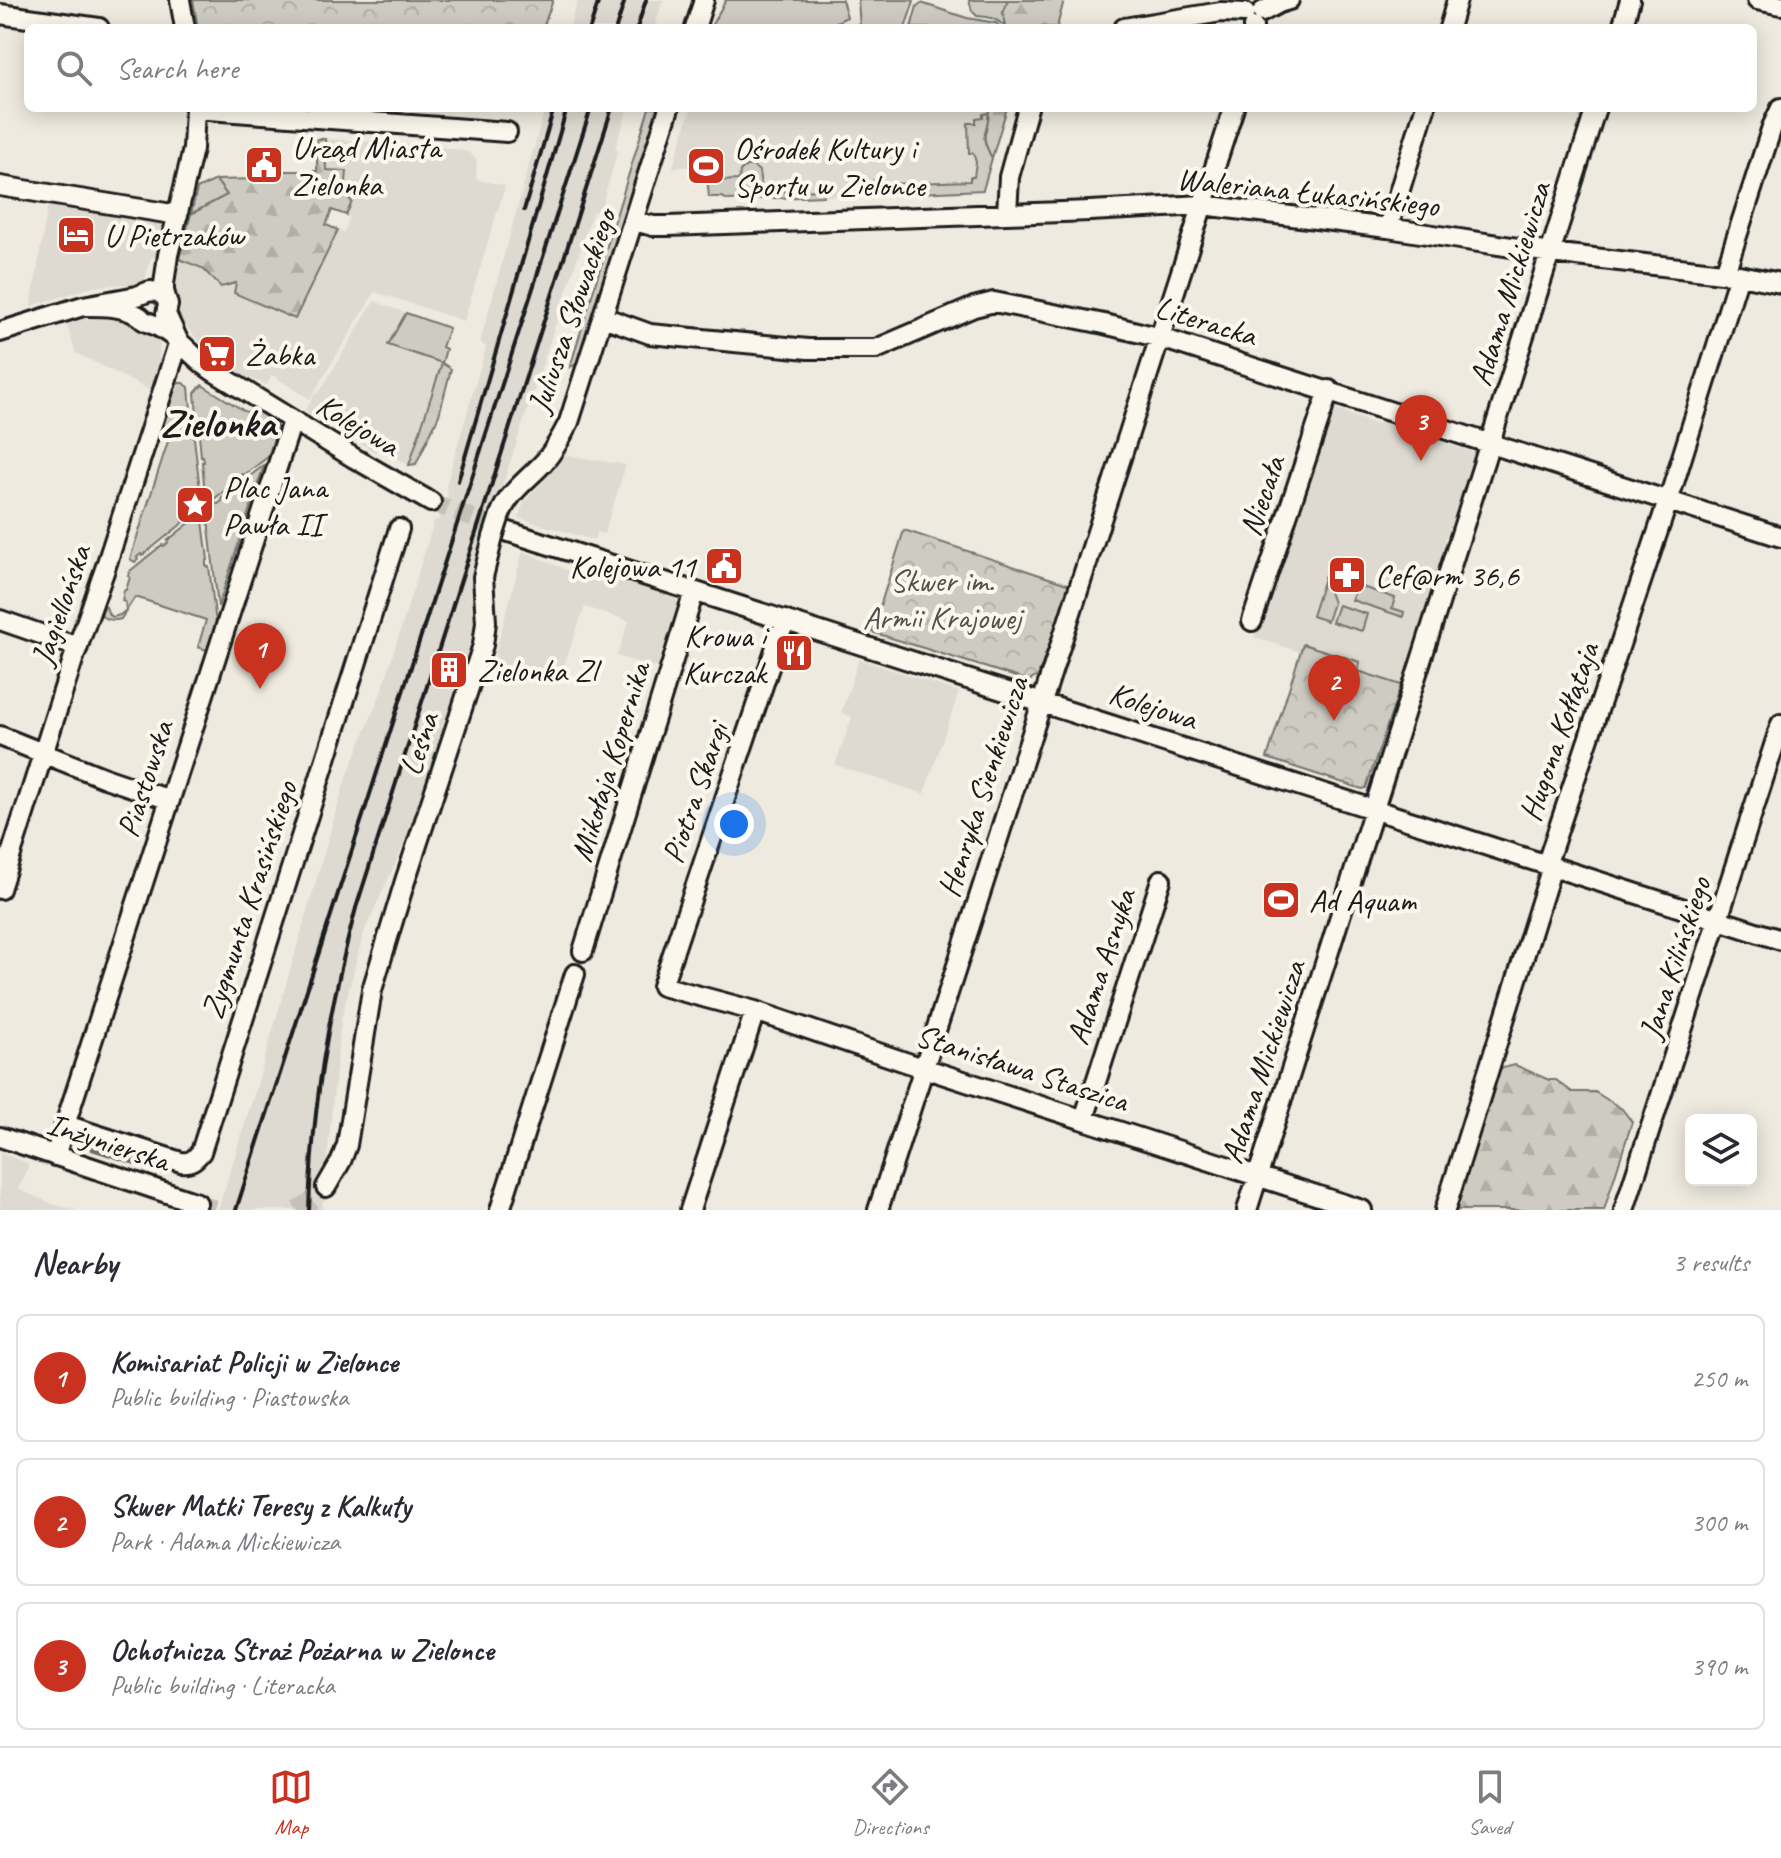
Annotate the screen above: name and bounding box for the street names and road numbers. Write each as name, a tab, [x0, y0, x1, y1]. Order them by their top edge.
street label: Waleriana Łukasińskiego	[1175, 158, 1442, 226]
street label: Adama Mickiewicza	[1460, 175, 1561, 391]
street label: Juliusza Słowackiego	[517, 200, 627, 420]
street label: Literacka	[1151, 286, 1263, 356]
street label: Kolejowa	[309, 384, 409, 467]
street label: Niecała	[1229, 449, 1295, 541]
street label: Jagiellońska	[21, 538, 101, 672]
street label: Hugona Kołłątaja	[1509, 635, 1609, 826]
street label: Mikołaja Kopernika	[560, 655, 661, 866]
street label: Henryka Sienkiewicza	[928, 670, 1039, 902]
street label: Kolejowa	[1104, 673, 1204, 740]
street label: Leśna	[390, 706, 449, 780]
street label: Piastowska	[107, 714, 184, 842]
street label: Piotra Skargi	[652, 714, 739, 868]
street label: Zygmunta Krasińskiego	[191, 775, 307, 1024]
street label: Jana Kilińskiego	[1629, 870, 1721, 1046]
street label: Adama Asnyka	[1057, 882, 1146, 1050]
street label: Adama Mickiewicza	[1211, 954, 1316, 1169]
street label: Stanisława Staszica	[911, 1014, 1135, 1122]
street label: Inżynierska	[42, 1103, 177, 1182]

